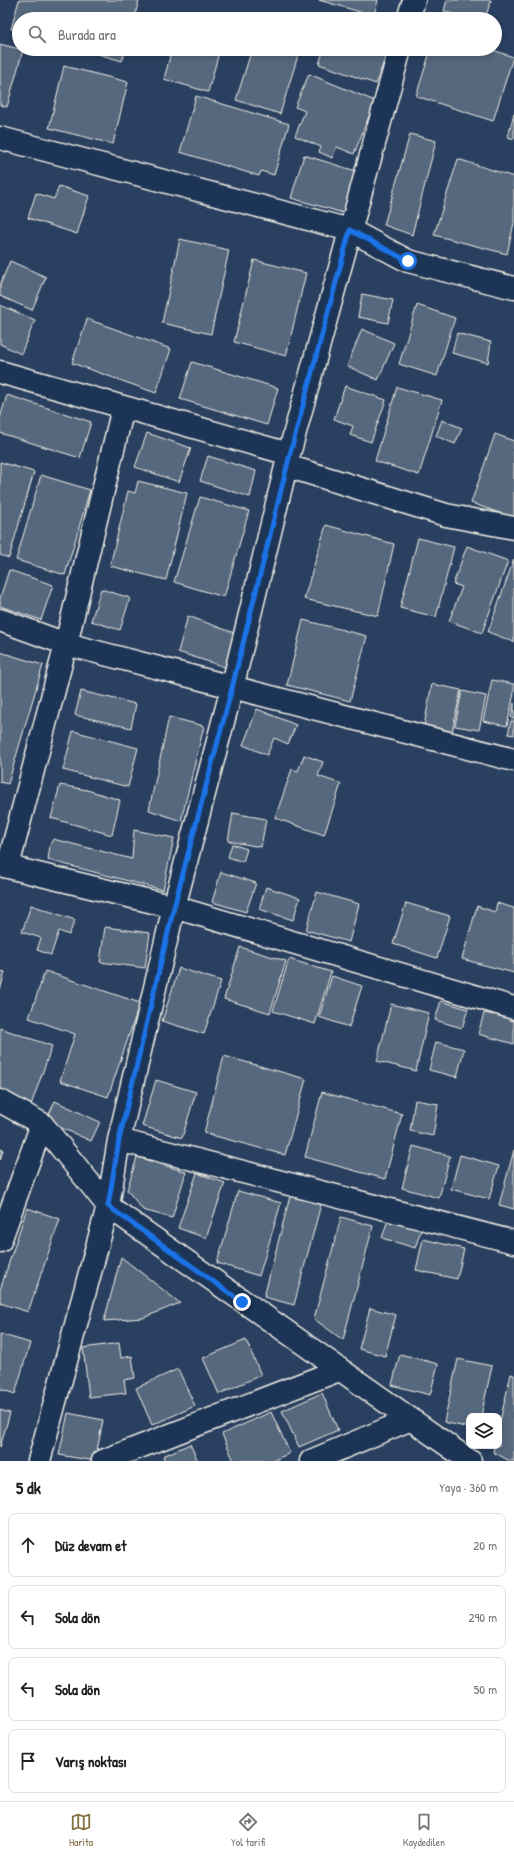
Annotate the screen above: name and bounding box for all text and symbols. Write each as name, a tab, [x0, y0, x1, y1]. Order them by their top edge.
search box	[12, 12, 502, 56]
icon: search	[26, 23, 48, 45]
text: Burada ara	[58, 24, 116, 45]
route start	[399, 252, 417, 270]
route end	[233, 1293, 251, 1311]
map controls	[466, 1413, 502, 1449]
button: layers	[466, 1413, 502, 1449]
text: 5 dk	[16, 1476, 41, 1499]
text: Yaya · 360 m	[439, 1478, 498, 1496]
icon: ahead	[17, 1534, 39, 1556]
text: Düz devam et	[55, 1535, 126, 1556]
text: 20 m	[473, 1536, 497, 1554]
icon: left	[17, 1606, 39, 1628]
text: Sola dön	[55, 1607, 100, 1628]
text: 290 m	[468, 1608, 497, 1626]
icon: left	[17, 1678, 39, 1700]
text: Sola dön	[55, 1679, 100, 1700]
text: 50 m	[474, 1680, 497, 1698]
icon: arrive	[17, 1750, 39, 1772]
text: Varış noktası	[55, 1751, 127, 1772]
tab: Harita	[69, 1811, 93, 1849]
tab: Yol tarifi	[231, 1811, 265, 1849]
tab: Kaydedilen	[403, 1811, 445, 1849]

